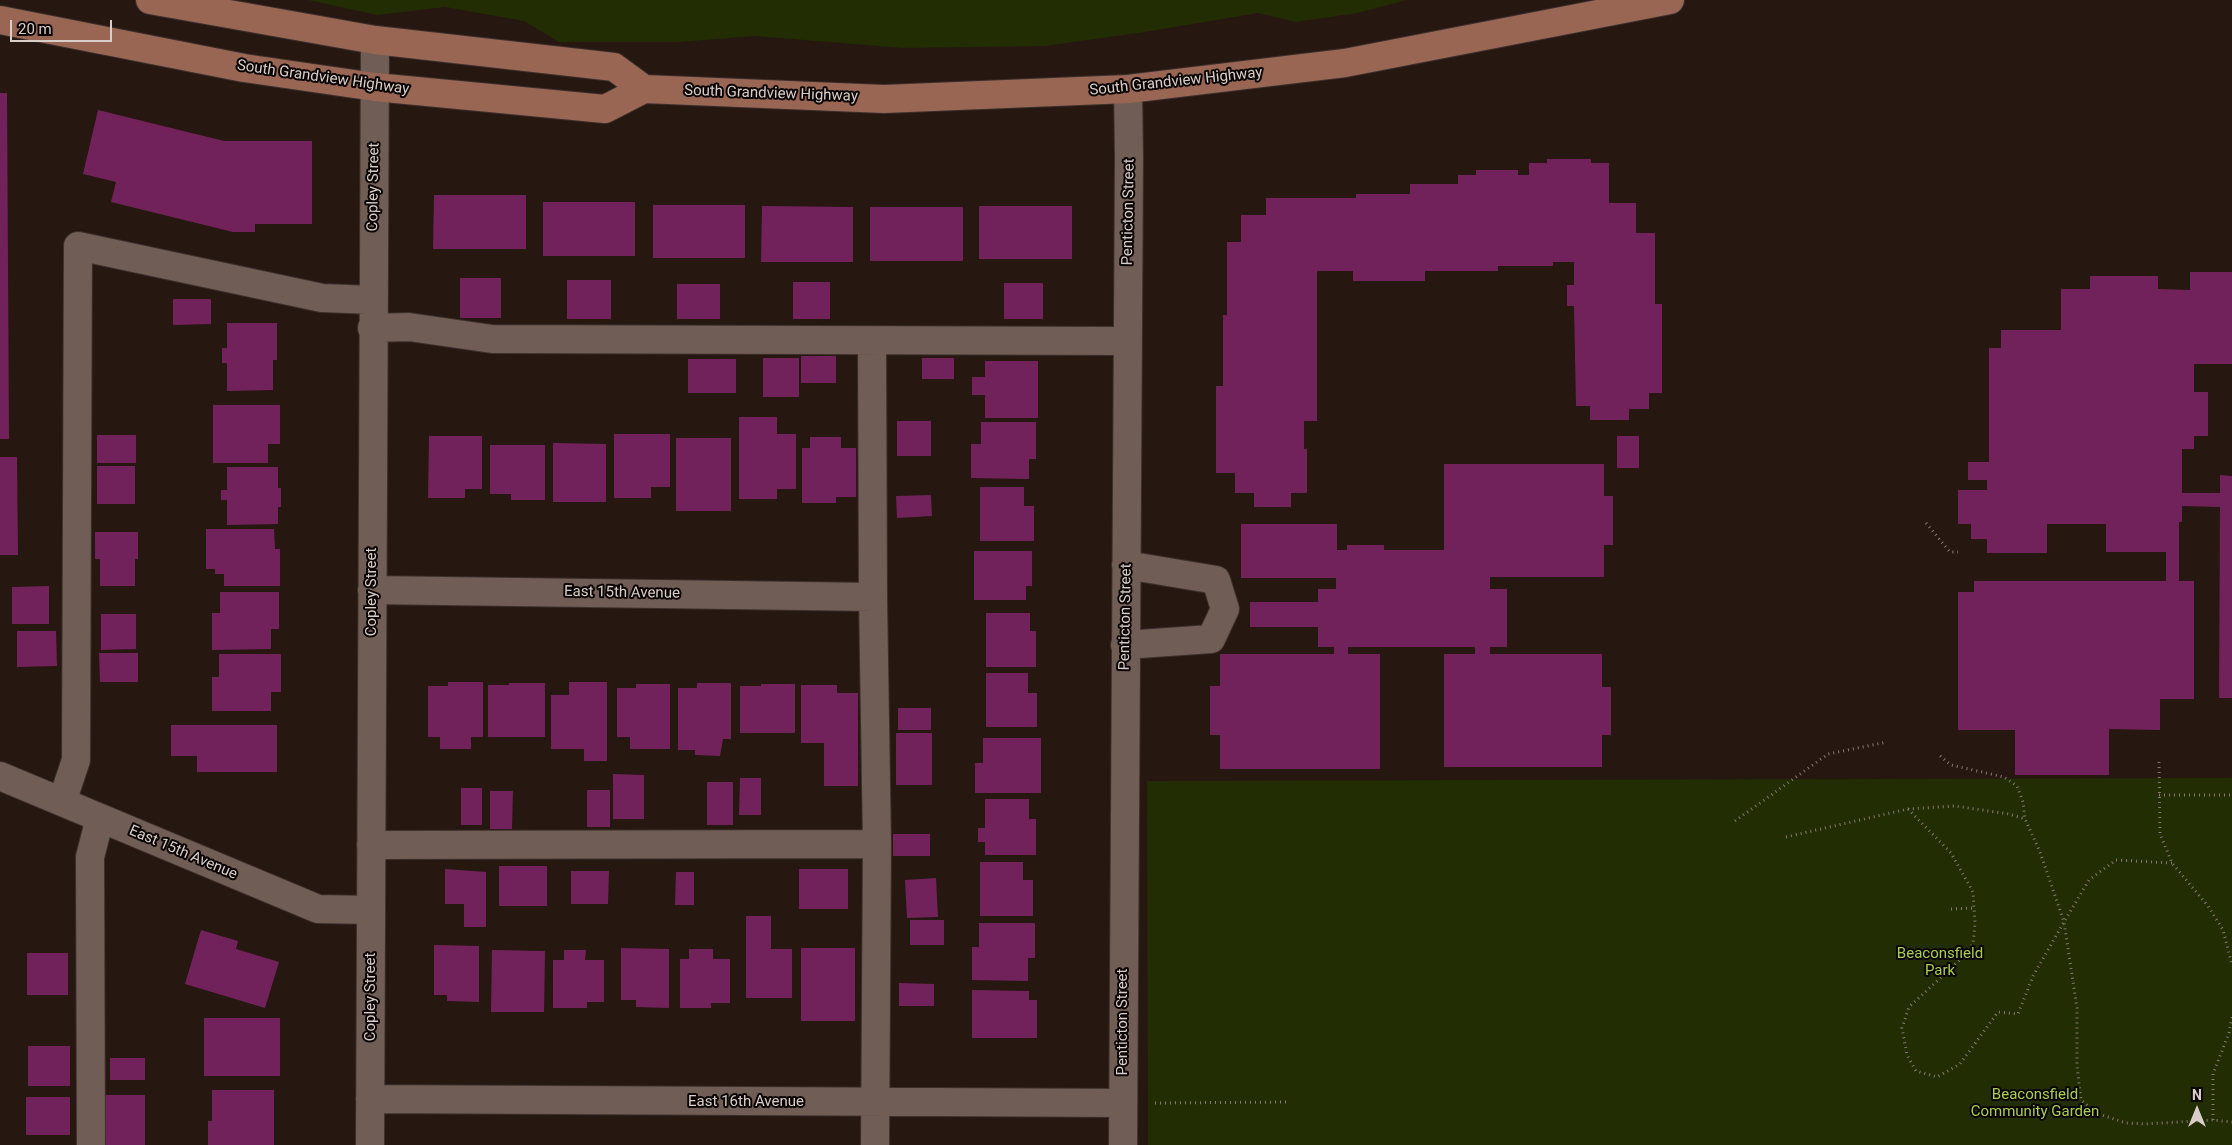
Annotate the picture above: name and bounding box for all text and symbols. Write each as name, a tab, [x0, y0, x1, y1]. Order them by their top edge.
scale bar	[12, 10, 115, 42]
text: 20 m	[18, 20, 52, 38]
street label: South Grandview Highway	[236, 57, 410, 99]
street label: South Grandview Highway	[1089, 64, 1263, 100]
street label: South Grandview Highway	[684, 82, 858, 106]
street label: Copley Street	[364, 143, 384, 231]
street label: Penticton Street	[1119, 158, 1139, 266]
street label: Copley Street	[363, 548, 381, 636]
street label: Penticton Street	[1116, 563, 1136, 671]
street label: East 15th Avenue	[564, 583, 680, 603]
street label: East 15th Avenue	[126, 822, 240, 884]
park label: Beaconsfield Park	[1897, 945, 1983, 980]
street label: Copley Street	[362, 953, 380, 1041]
street label: Penticton Street	[1114, 969, 1132, 1075]
north arrow	[2172, 1085, 2222, 1135]
park label: Beaconsfield Community Garden	[1971, 1086, 2099, 1121]
text: N	[2192, 1087, 2202, 1103]
street label: East 16th Avenue	[688, 1093, 804, 1111]

